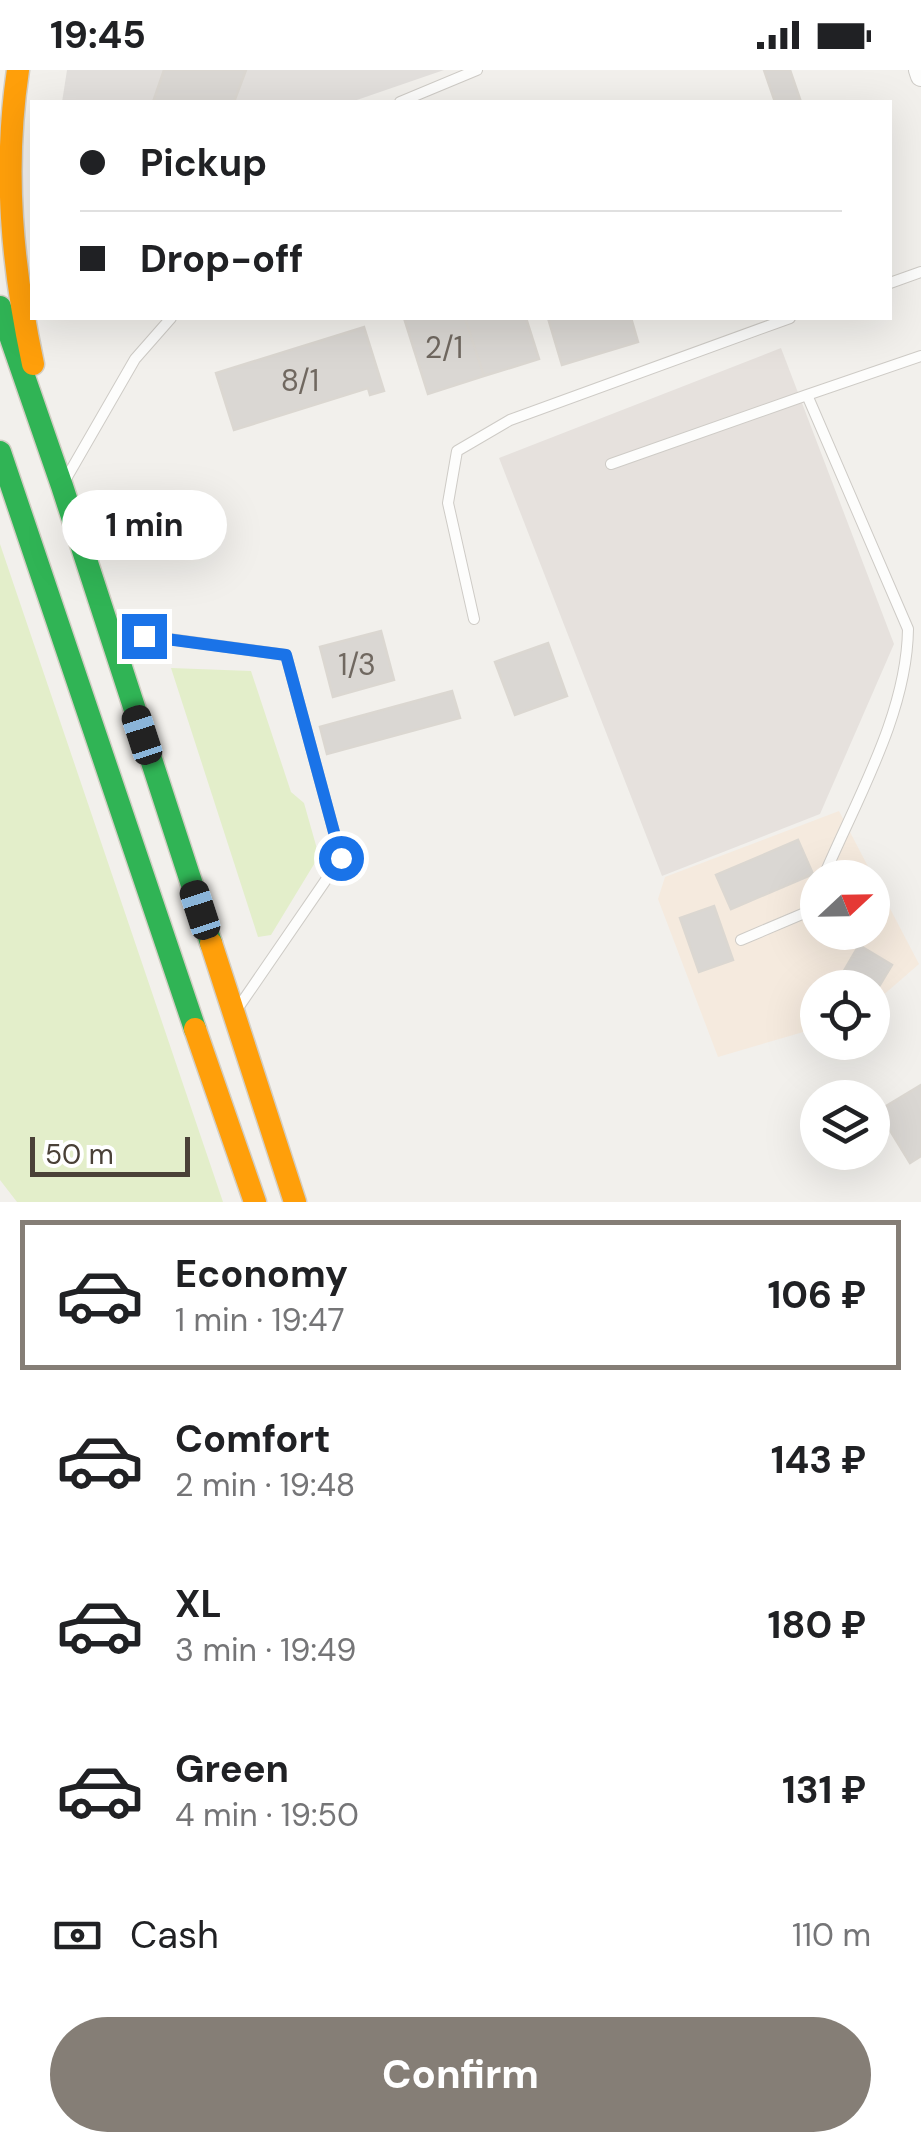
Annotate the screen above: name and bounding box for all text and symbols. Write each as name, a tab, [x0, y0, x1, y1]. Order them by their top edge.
text: 19:45	[50, 10, 146, 60]
text: Pickup	[140, 138, 267, 188]
text: Drop-off	[140, 234, 303, 284]
house number: 2/1	[425, 328, 463, 367]
house number: 8/1	[281, 361, 319, 400]
callout: 1 min	[62, 491, 226, 561]
text: 1 min	[106, 504, 183, 546]
route end	[122, 614, 167, 659]
house number: 1/3	[338, 645, 376, 684]
car	[118, 702, 166, 768]
route start	[319, 836, 364, 881]
north arrow	[800, 860, 890, 950]
map controls	[800, 860, 890, 1170]
car	[176, 877, 224, 943]
button: locate	[800, 970, 890, 1060]
button: layers	[800, 1080, 890, 1170]
scale bar	[30, 1132, 190, 1176]
text: 50 m	[45, 1136, 114, 1173]
text: Economy	[175, 1249, 348, 1299]
icon: car	[55, 1250, 145, 1340]
text: 106 ₽	[768, 1270, 866, 1320]
text: 1 min · 19:47	[175, 1299, 344, 1341]
text: Comfort	[175, 1414, 331, 1464]
icon: car	[55, 1415, 145, 1505]
text: 143 ₽	[771, 1435, 866, 1485]
text: 2 min · 19:48	[175, 1464, 355, 1506]
text: XL	[175, 1579, 222, 1629]
icon: car	[55, 1580, 145, 1670]
text: 180 ₽	[768, 1600, 866, 1650]
text: 3 min · 19:49	[175, 1629, 356, 1671]
text: Green	[175, 1744, 289, 1794]
icon: car	[55, 1745, 145, 1835]
text: 131 ₽	[782, 1765, 866, 1815]
text: 4 min · 19:50	[175, 1794, 359, 1836]
icon: cash	[50, 1908, 105, 1963]
text: Cash	[130, 1910, 219, 1960]
text: 110 m	[792, 1914, 871, 1956]
button: Confirm	[50, 2017, 871, 2132]

